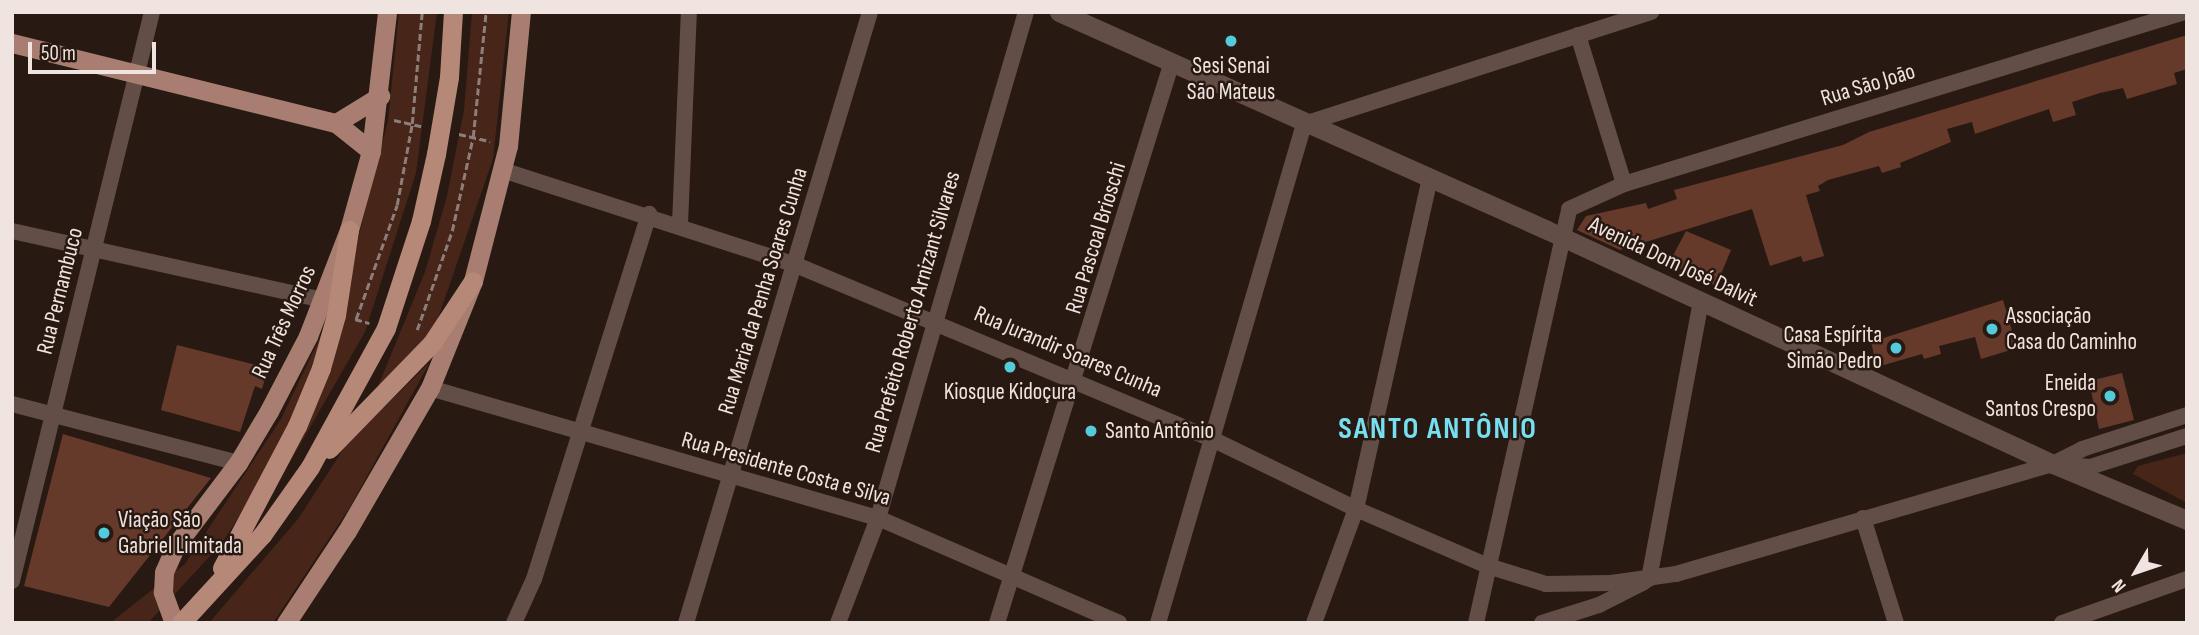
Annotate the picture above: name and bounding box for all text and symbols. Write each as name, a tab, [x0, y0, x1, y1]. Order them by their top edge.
scale bar	[32, 28, 159, 72]
marker: Sesi Senai São Mateus	[1223, 33, 1239, 49]
text: 50 m	[41, 41, 76, 66]
place label: Sesi Senai São Mateus	[1187, 52, 1275, 106]
street label: Rua São João	[1817, 58, 1919, 112]
street label: Rua Pascoal Brioschi	[1060, 159, 1132, 317]
street label: Rua Maria da Penha Soares Cunha	[712, 164, 814, 418]
street label: Rua Prefeito Roberto Arnizant Silvares	[860, 168, 966, 456]
street label: Avenida Dom José Dalvit	[1584, 211, 1762, 313]
street label: Rua Pernambuco	[31, 225, 89, 357]
street label: Rua Três Morros	[246, 261, 322, 383]
street label: Rua Jurandir Soares Cunha	[970, 300, 1166, 404]
place label: Associação Casa do Caminho	[2006, 302, 2137, 356]
place label: Casa Espírita Simão Pedro	[1784, 321, 1882, 375]
marker: Associação Casa do Caminho	[1984, 321, 2000, 337]
marker: Casa Espírita Simão Pedro	[1888, 340, 1904, 356]
marker: Kiosque Kidoçura	[1002, 359, 1018, 375]
place label: Eneida Santos Crespo	[1985, 369, 2096, 423]
place label: Kiosque Kidoçura	[944, 378, 1076, 406]
marker: Eneida Santos Crespo	[2102, 388, 2118, 404]
district label: SANTO ANTÔNIO	[1340, 411, 1536, 447]
place label: Santo Antônio	[1105, 417, 1214, 445]
marker: Santo Antônio	[1083, 423, 1099, 439]
street label: Rua Presidente Costa e Silva	[678, 426, 894, 512]
place label: Viação São Gabriel Limitada	[118, 506, 242, 560]
marker: Viação São Gabriel Limitada	[96, 525, 112, 541]
north arrow	[2101, 537, 2171, 607]
text: N	[2107, 574, 2131, 597]

